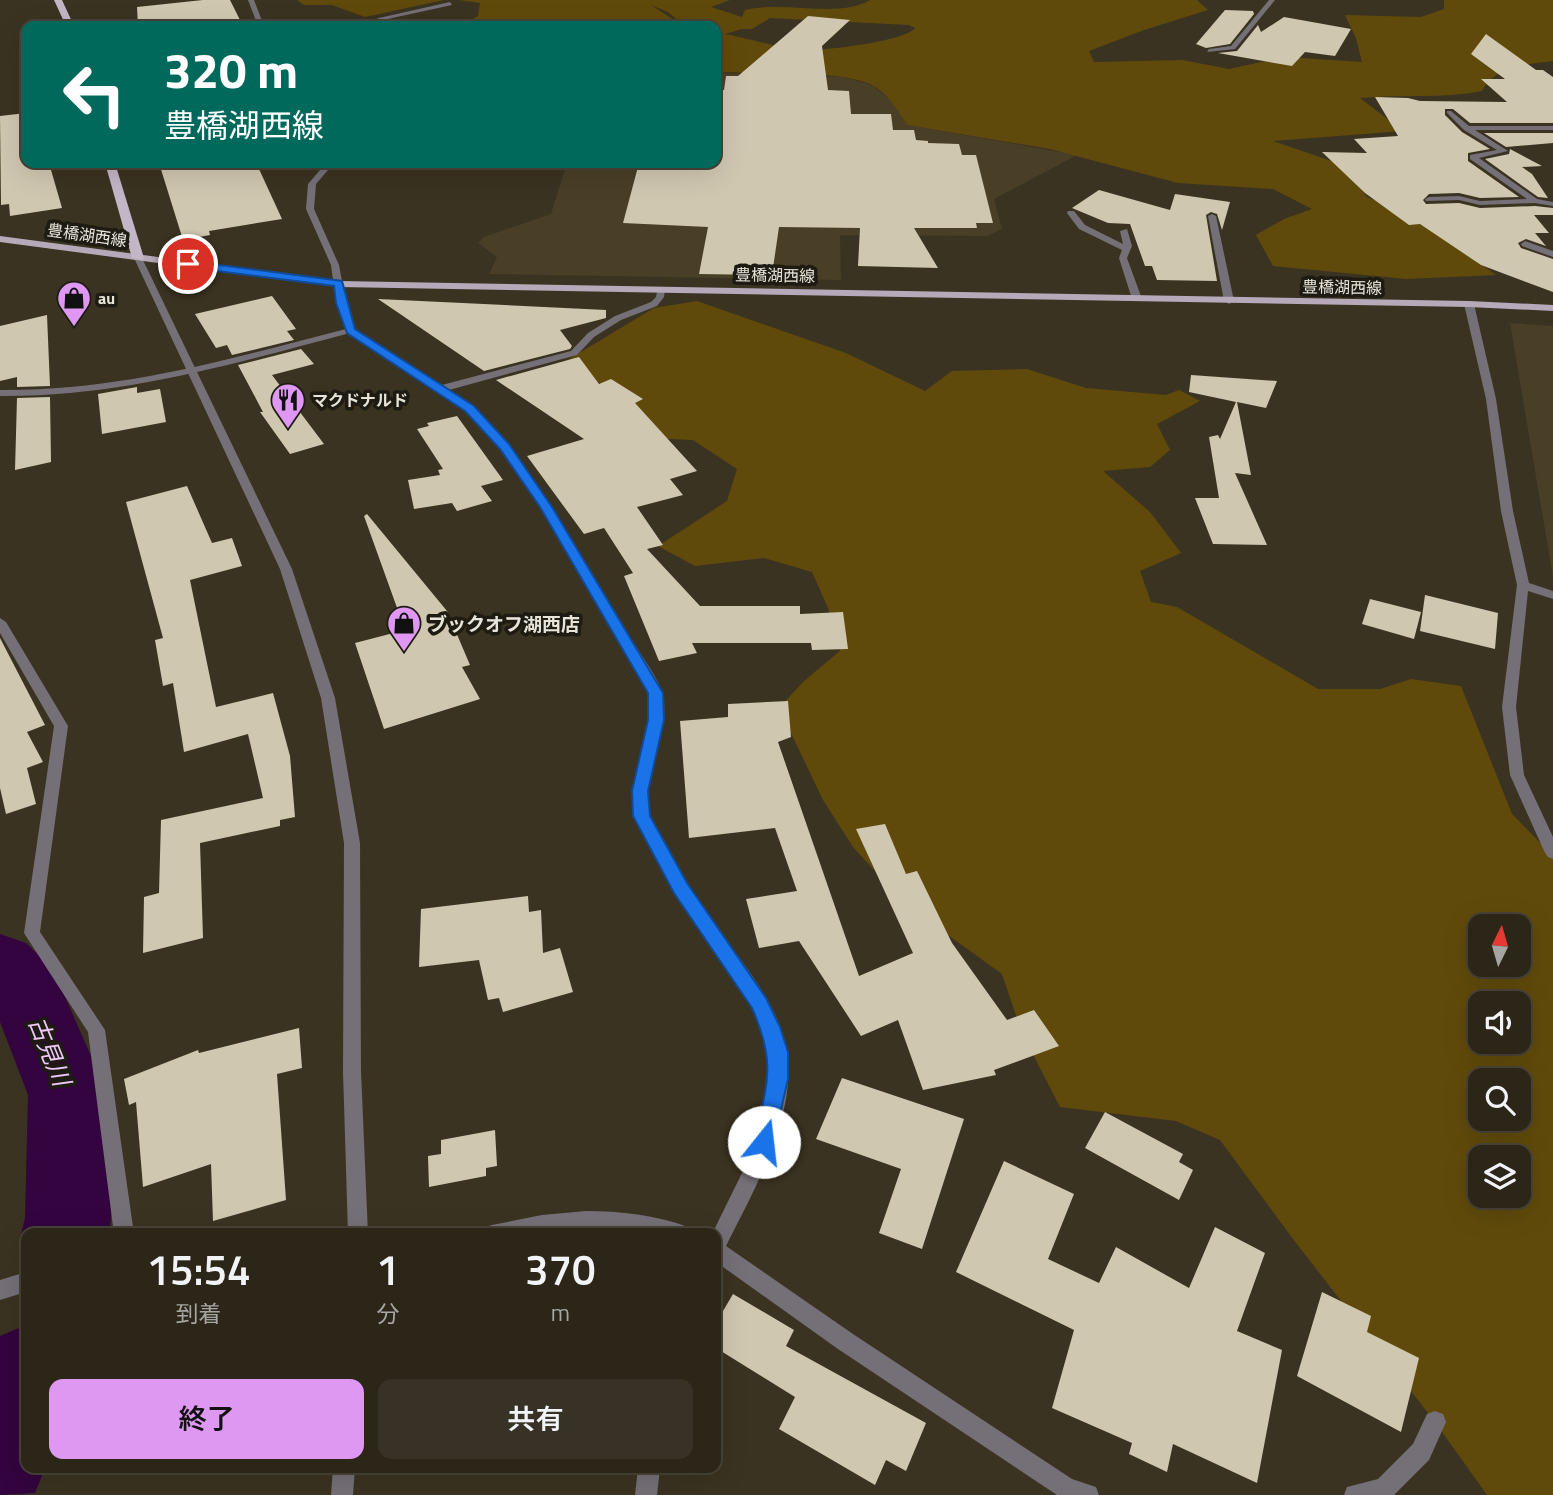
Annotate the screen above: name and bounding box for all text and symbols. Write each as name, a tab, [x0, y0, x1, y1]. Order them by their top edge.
text: 320 m	[164, 32, 298, 107]
icon: left	[49, 49, 140, 140]
text: 豊橋湖西線	[164, 101, 324, 149]
street label: 豊橋湖西線	[46, 218, 128, 252]
pin	[158, 234, 218, 294]
icon: arrive	[169, 245, 207, 283]
street label: 豊橋湖西線	[735, 262, 815, 288]
street label: 豊橋湖西線	[1302, 274, 1382, 300]
shop icon: au	[55, 279, 93, 328]
place label: au	[98, 286, 115, 310]
restaurant icon: マクドナルド	[269, 381, 307, 430]
place label: マクドナルド	[312, 388, 408, 412]
shop icon: ブックオフ湖西店	[385, 604, 423, 653]
place label: ブックオフ湖西店	[428, 609, 580, 638]
north arrow	[1468, 914, 1531, 976]
map controls	[1468, 914, 1531, 1208]
button: sound	[1468, 991, 1531, 1054]
water label: 古見川	[20, 1011, 81, 1094]
button: search	[1468, 1068, 1531, 1131]
position arrow	[727, 1105, 801, 1179]
button: layers	[1468, 1145, 1531, 1208]
text: 15:54	[146, 1237, 251, 1301]
text: 1	[376, 1237, 400, 1301]
text: 370	[525, 1237, 596, 1301]
text: m	[551, 1295, 570, 1330]
text: 到着	[176, 1296, 222, 1331]
text: 分	[376, 1296, 399, 1331]
button: 終了	[49, 1379, 364, 1459]
button: 共有	[378, 1379, 693, 1459]

